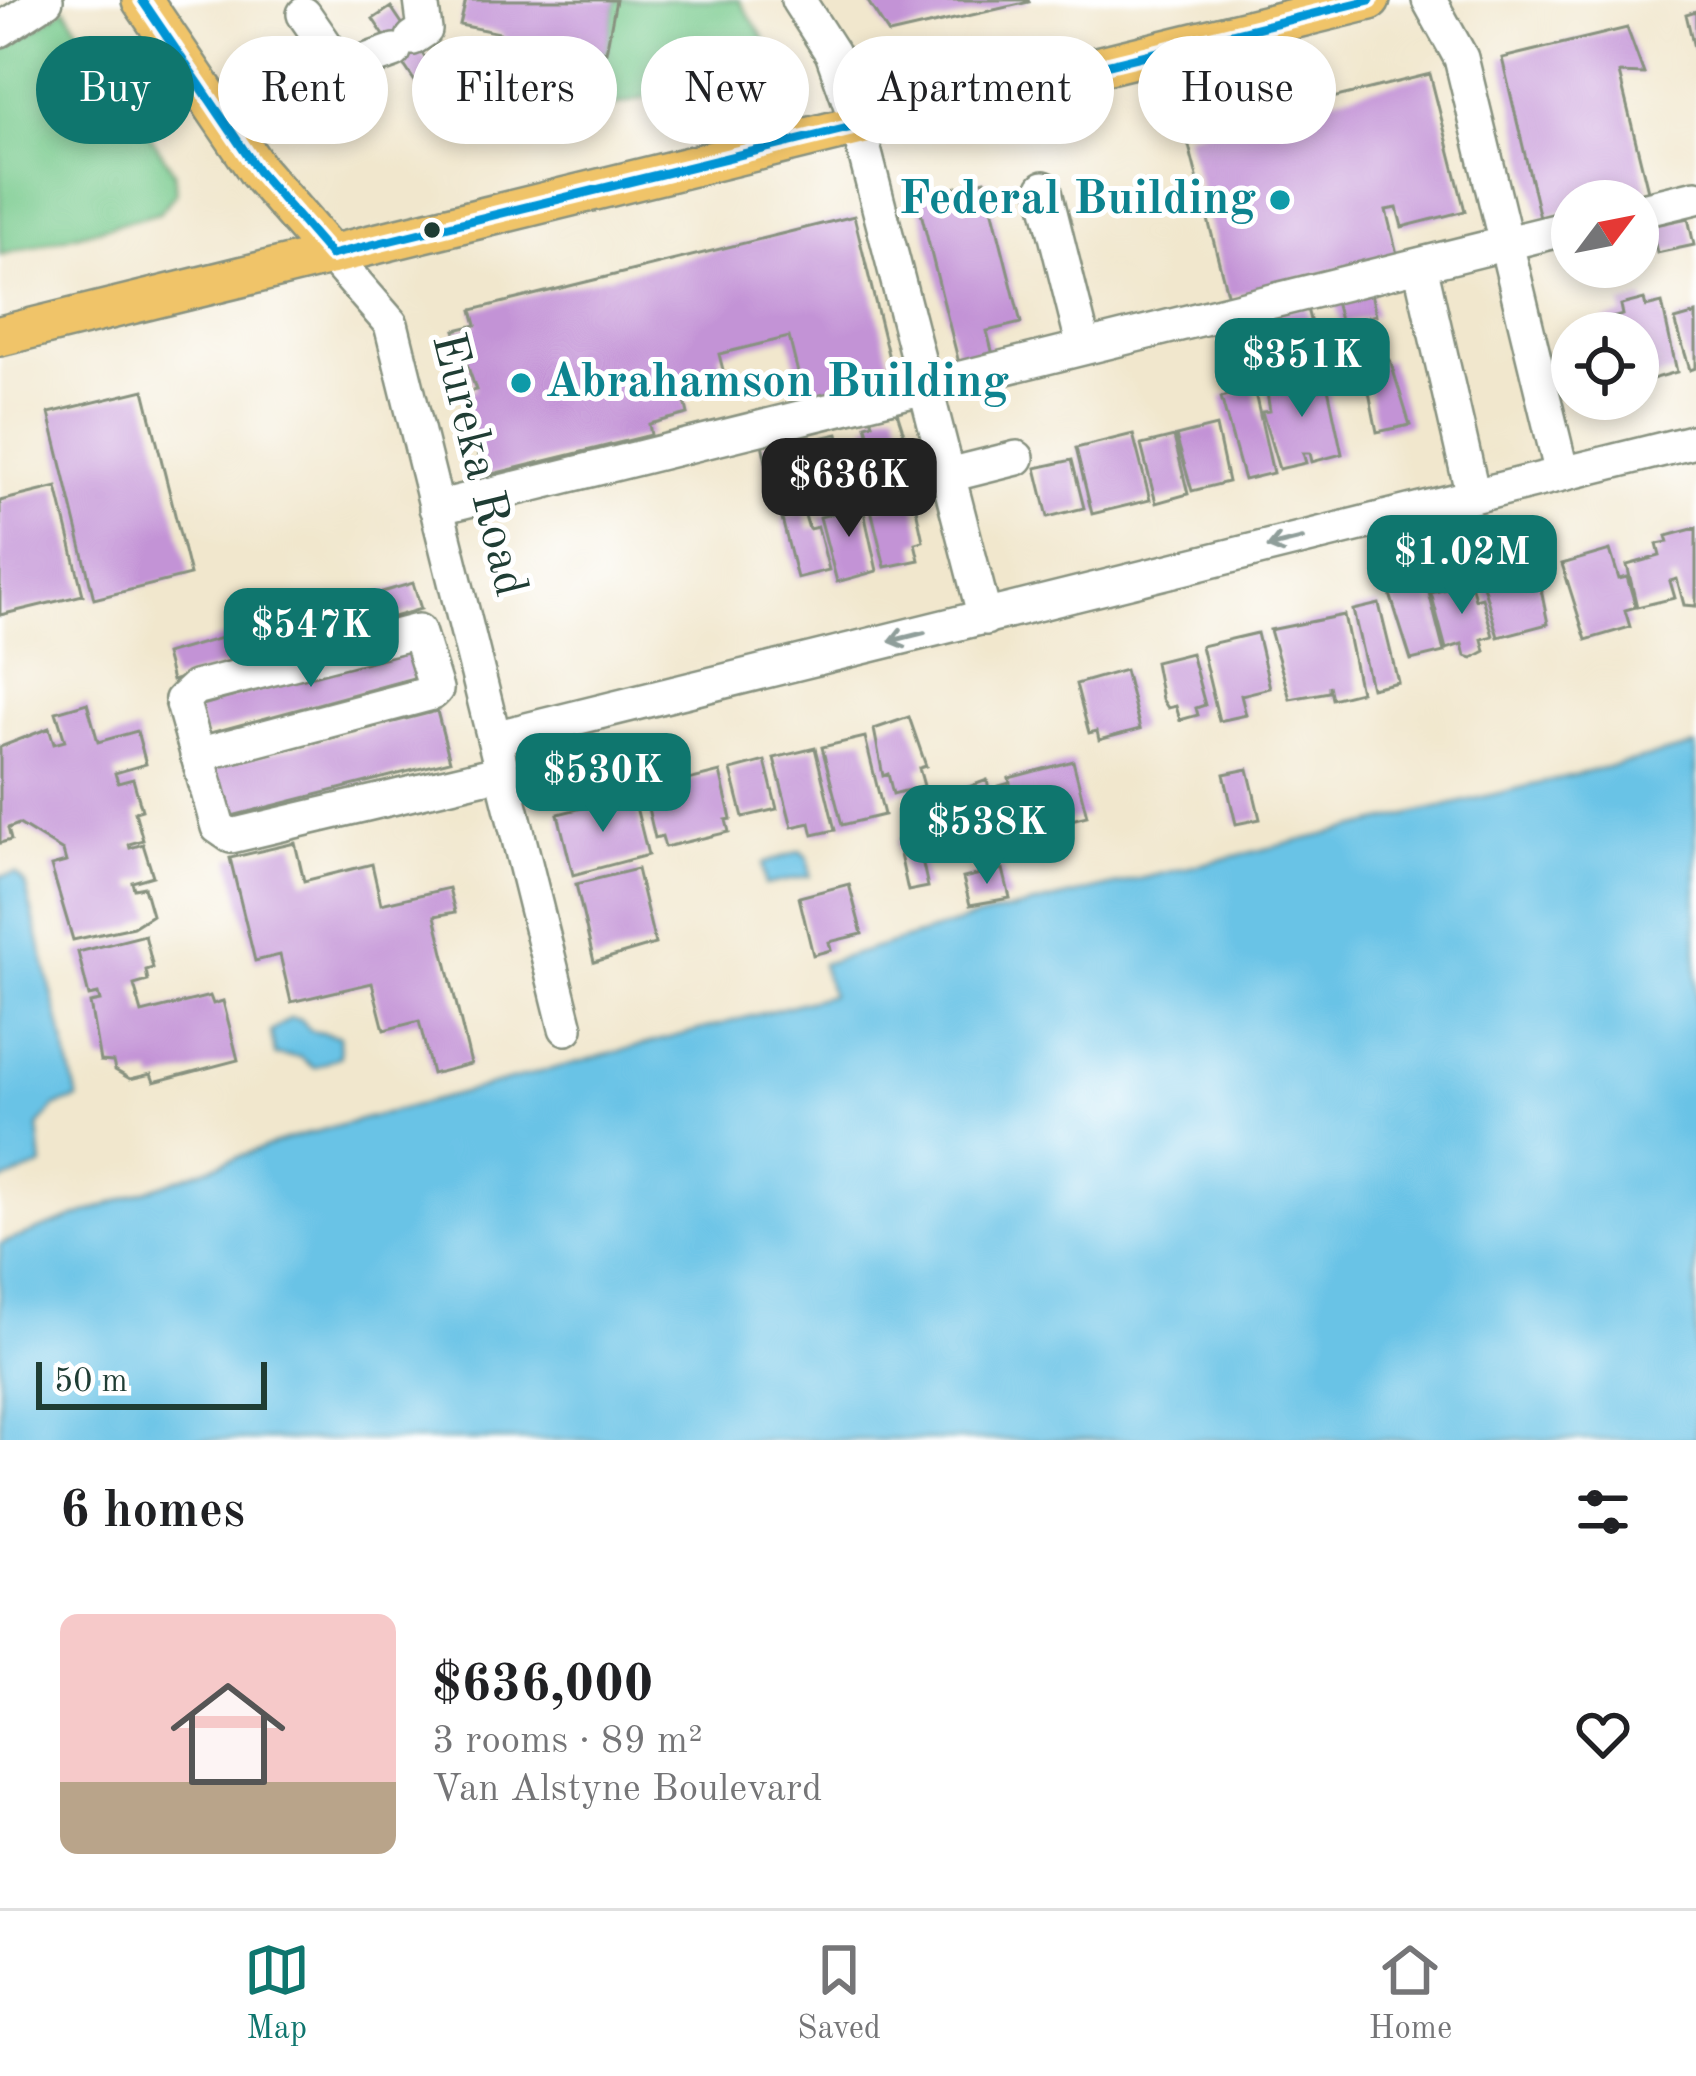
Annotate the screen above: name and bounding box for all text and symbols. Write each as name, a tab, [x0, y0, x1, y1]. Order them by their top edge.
chip: Buy	[36, 36, 194, 144]
chip: Rent	[218, 36, 388, 144]
chip: Filters	[412, 36, 617, 144]
chip: New	[641, 36, 809, 144]
chip: Apartment	[833, 36, 1114, 144]
chip: House	[1138, 36, 1336, 144]
place label: Federal Building	[899, 176, 1256, 224]
north arrow	[1551, 180, 1659, 288]
map controls	[1551, 180, 1659, 420]
marker: Federal Building	[1267, 187, 1293, 213]
unlabelled marker	[421, 219, 443, 241]
button: locate	[1551, 312, 1659, 420]
pin: $351K	[1218, 318, 1386, 420]
street label: Eureka Road	[422, 328, 534, 602]
text: $351K	[1242, 337, 1362, 376]
place label: Abrahamson Building	[545, 359, 1010, 407]
marker: Abrahamson Building	[508, 370, 534, 396]
pin: $636K	[765, 438, 933, 540]
text: $636K	[789, 457, 909, 496]
pin: $1.02M	[1364, 515, 1560, 617]
one-way arrow	[1267, 533, 1305, 555]
text: $1.02M	[1394, 534, 1530, 573]
pin: $547K	[227, 588, 395, 690]
text: $547K	[251, 607, 371, 646]
one-way arrow	[889, 627, 927, 649]
pin: $530K	[519, 733, 687, 835]
text: $530K	[543, 752, 663, 791]
pin: $538K	[903, 785, 1071, 887]
text: $538K	[927, 804, 1047, 843]
scale bar	[36, 1356, 267, 1409]
text: 50 m	[54, 1366, 128, 1399]
icon: filters	[1570, 1479, 1636, 1545]
text: 6 homes	[60, 1487, 245, 1538]
text: $636,000	[432, 1661, 653, 1712]
icon: home	[156, 1662, 300, 1806]
icon: heart	[1570, 1701, 1636, 1767]
text: 3 rooms · 89 m²	[432, 1722, 703, 1761]
text: Van Alstyne Boulevard	[432, 1770, 822, 1809]
tab: Map	[244, 1937, 310, 2050]
tab: Saved	[797, 1937, 881, 2050]
tab: Home	[1369, 1937, 1452, 2050]

